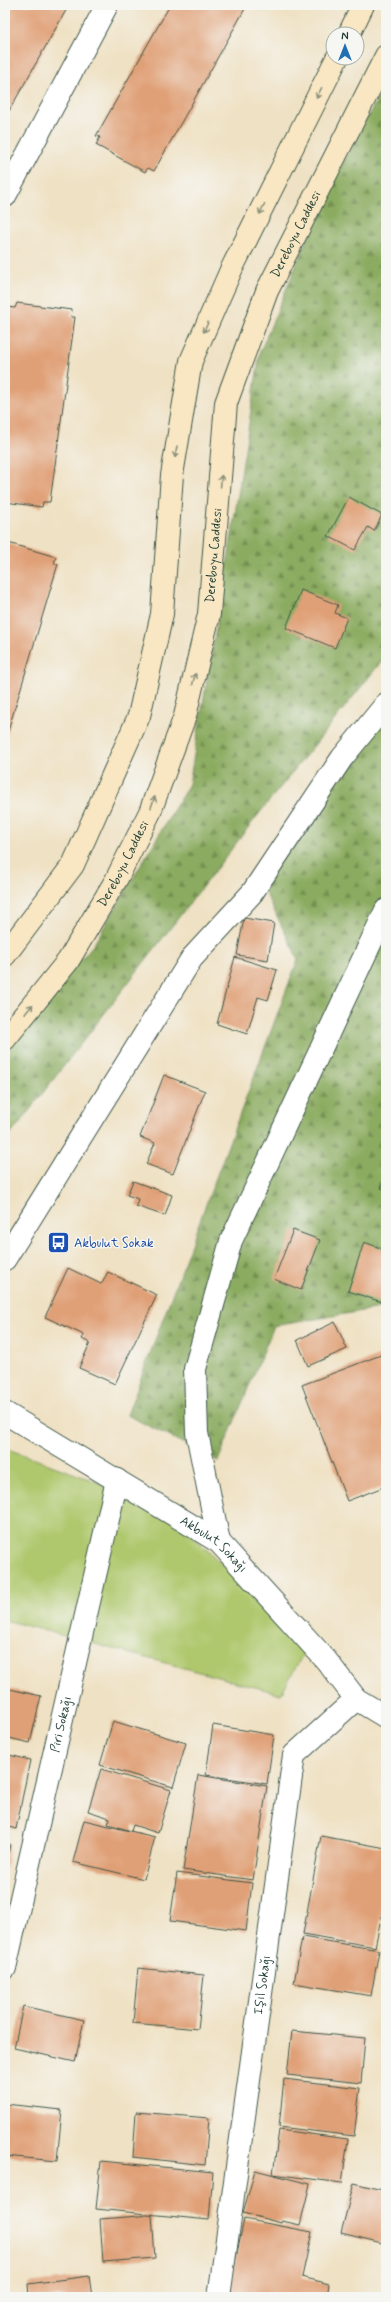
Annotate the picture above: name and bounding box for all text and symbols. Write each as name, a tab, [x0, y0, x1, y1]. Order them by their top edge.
north arrow	[325, 26, 365, 66]
text: N	[341, 30, 349, 44]
one-way arrow	[315, 87, 323, 99]
street label: Dereboyu Caddesi	[267, 188, 325, 281]
one-way arrow	[257, 203, 265, 215]
one-way arrow	[202, 321, 209, 333]
one-way arrow	[172, 446, 180, 459]
one-way arrow	[217, 475, 224, 488]
street label: Dereboyu Caddesi	[201, 507, 226, 604]
one-way arrow	[190, 673, 198, 686]
one-way arrow	[150, 797, 158, 809]
street label: Dereboyu Caddesi	[93, 818, 153, 910]
one-way arrow	[25, 1004, 34, 1015]
bus stop icon: Akbulut Sokak	[46, 1230, 72, 1256]
place label: Akbulut Sokak	[74, 1235, 154, 1252]
street label: Akbulut Sokağı	[177, 1512, 251, 1576]
street label: Piri Sokağı	[46, 1695, 76, 1754]
street label: Işıl Sokağı	[250, 1954, 275, 2016]

